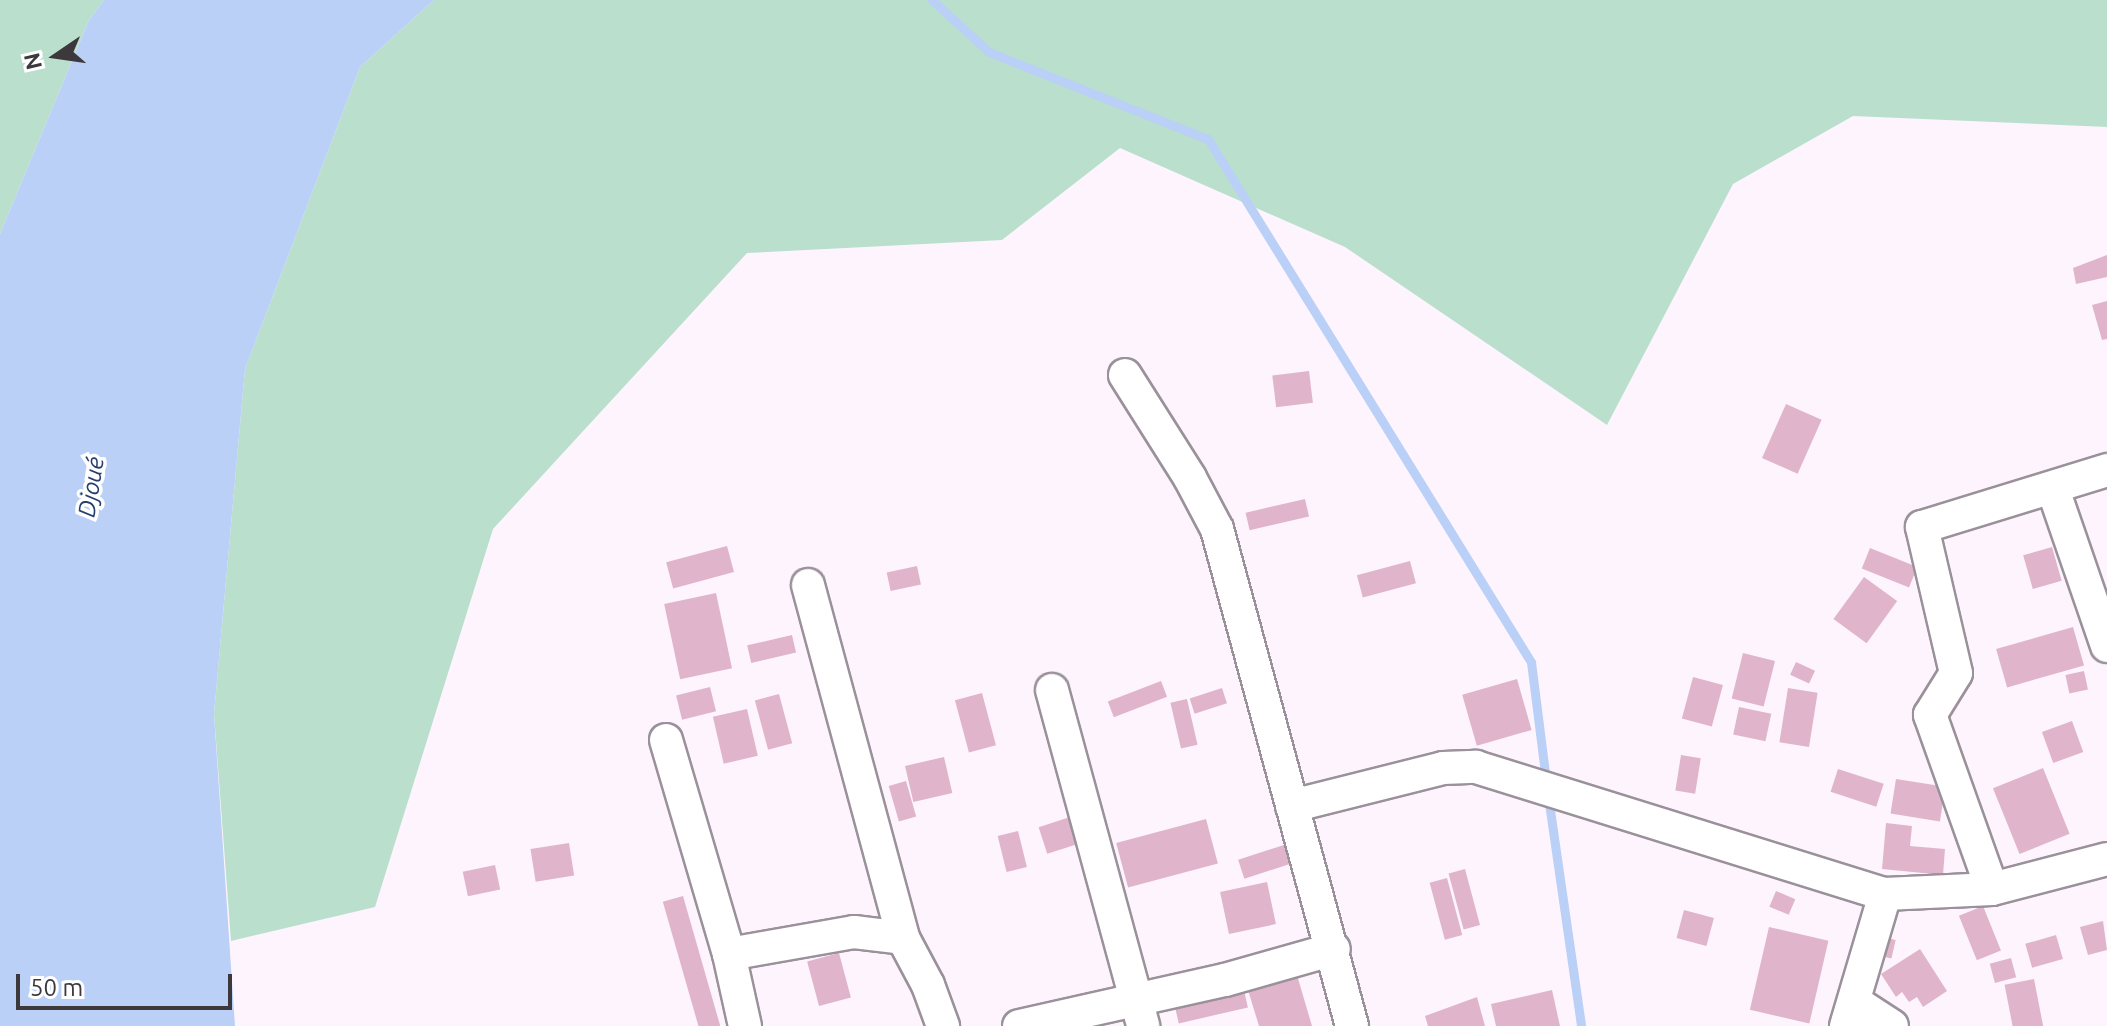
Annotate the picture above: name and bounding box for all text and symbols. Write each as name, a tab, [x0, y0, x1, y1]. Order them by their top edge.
north arrow	[16, 16, 96, 96]
text: N	[18, 51, 46, 72]
water label: Djoué	[72, 455, 110, 519]
scale bar	[20, 958, 236, 1008]
text: 50 m	[30, 974, 83, 1001]

